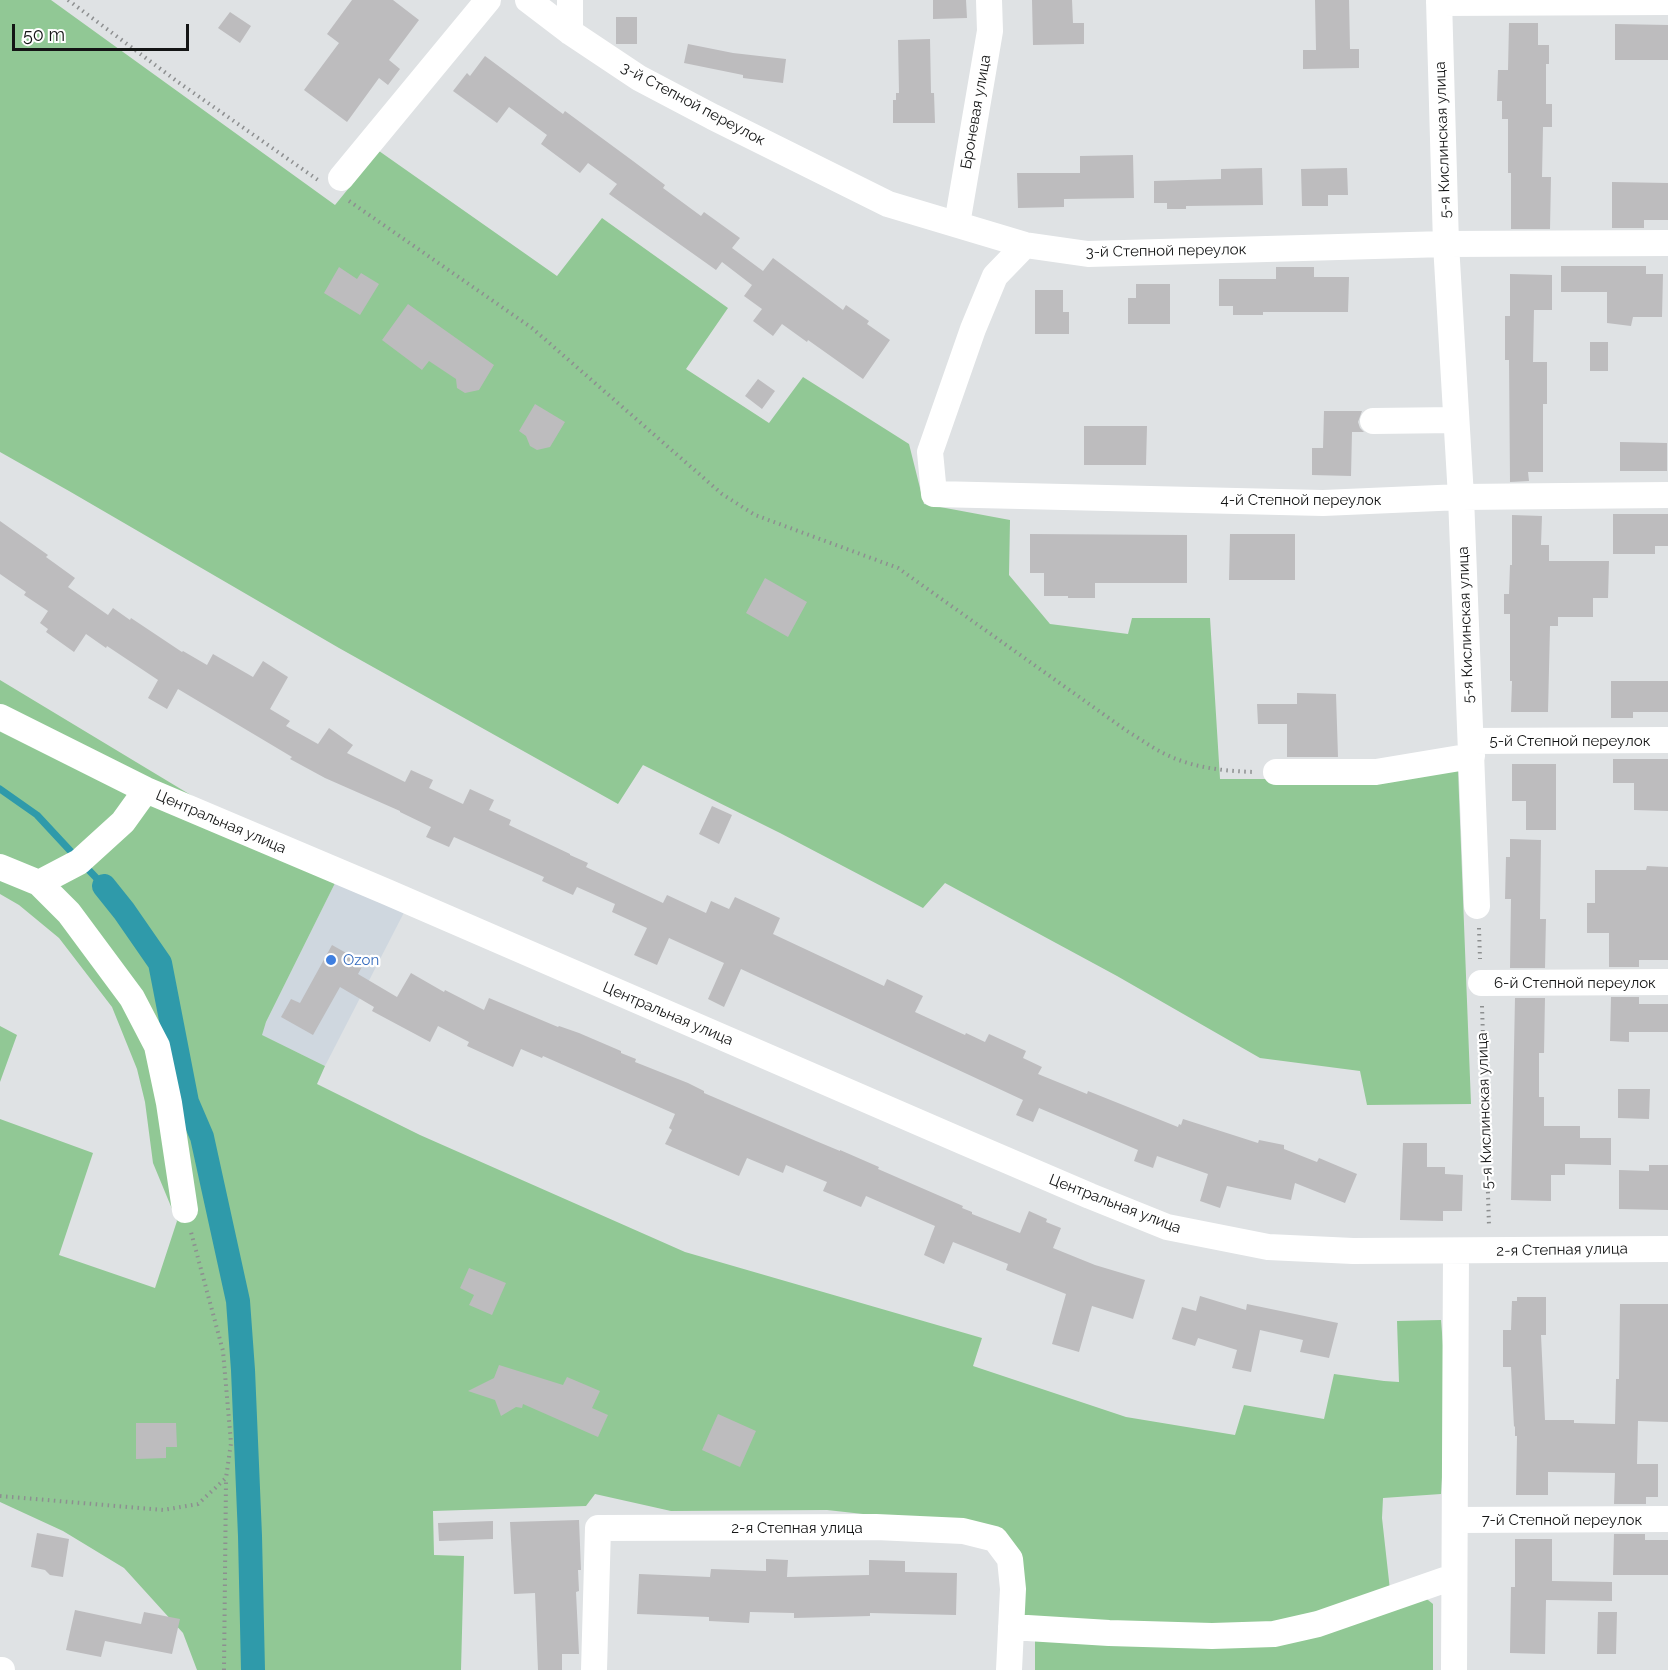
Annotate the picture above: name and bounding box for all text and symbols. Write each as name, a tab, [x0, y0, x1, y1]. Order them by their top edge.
scale bar	[15, 12, 192, 50]
text: 50 m	[23, 24, 65, 45]
street label: Броневая улица	[957, 53, 995, 171]
street label: 3-й Степной переулок	[618, 58, 768, 150]
street label: 5-я Кислинская улица	[1431, 61, 1455, 219]
street label: 3-й Степной переулок	[1085, 241, 1247, 261]
street label: 4-й Степной переулок	[1221, 491, 1381, 509]
street label: 5-я Кислинская улица	[1454, 546, 1478, 704]
street label: 5-й Степной переулок	[1490, 732, 1650, 750]
street label: Центральная улица	[153, 786, 289, 858]
place label: Ozon	[343, 951, 379, 969]
marker: Ozon	[324, 953, 338, 967]
street label: 6-й Степной переулок	[1494, 974, 1656, 992]
street label: Центральная улица	[600, 978, 736, 1050]
street label: 5-я Кислинская улица	[1473, 1032, 1497, 1190]
street label: Центральная улица	[1046, 1171, 1184, 1237]
street label: 2-я Степная улица	[1496, 1240, 1628, 1260]
street label: 7-й Степной переулок	[1482, 1511, 1642, 1529]
street label: 2-я Степная улица	[731, 1519, 863, 1537]

